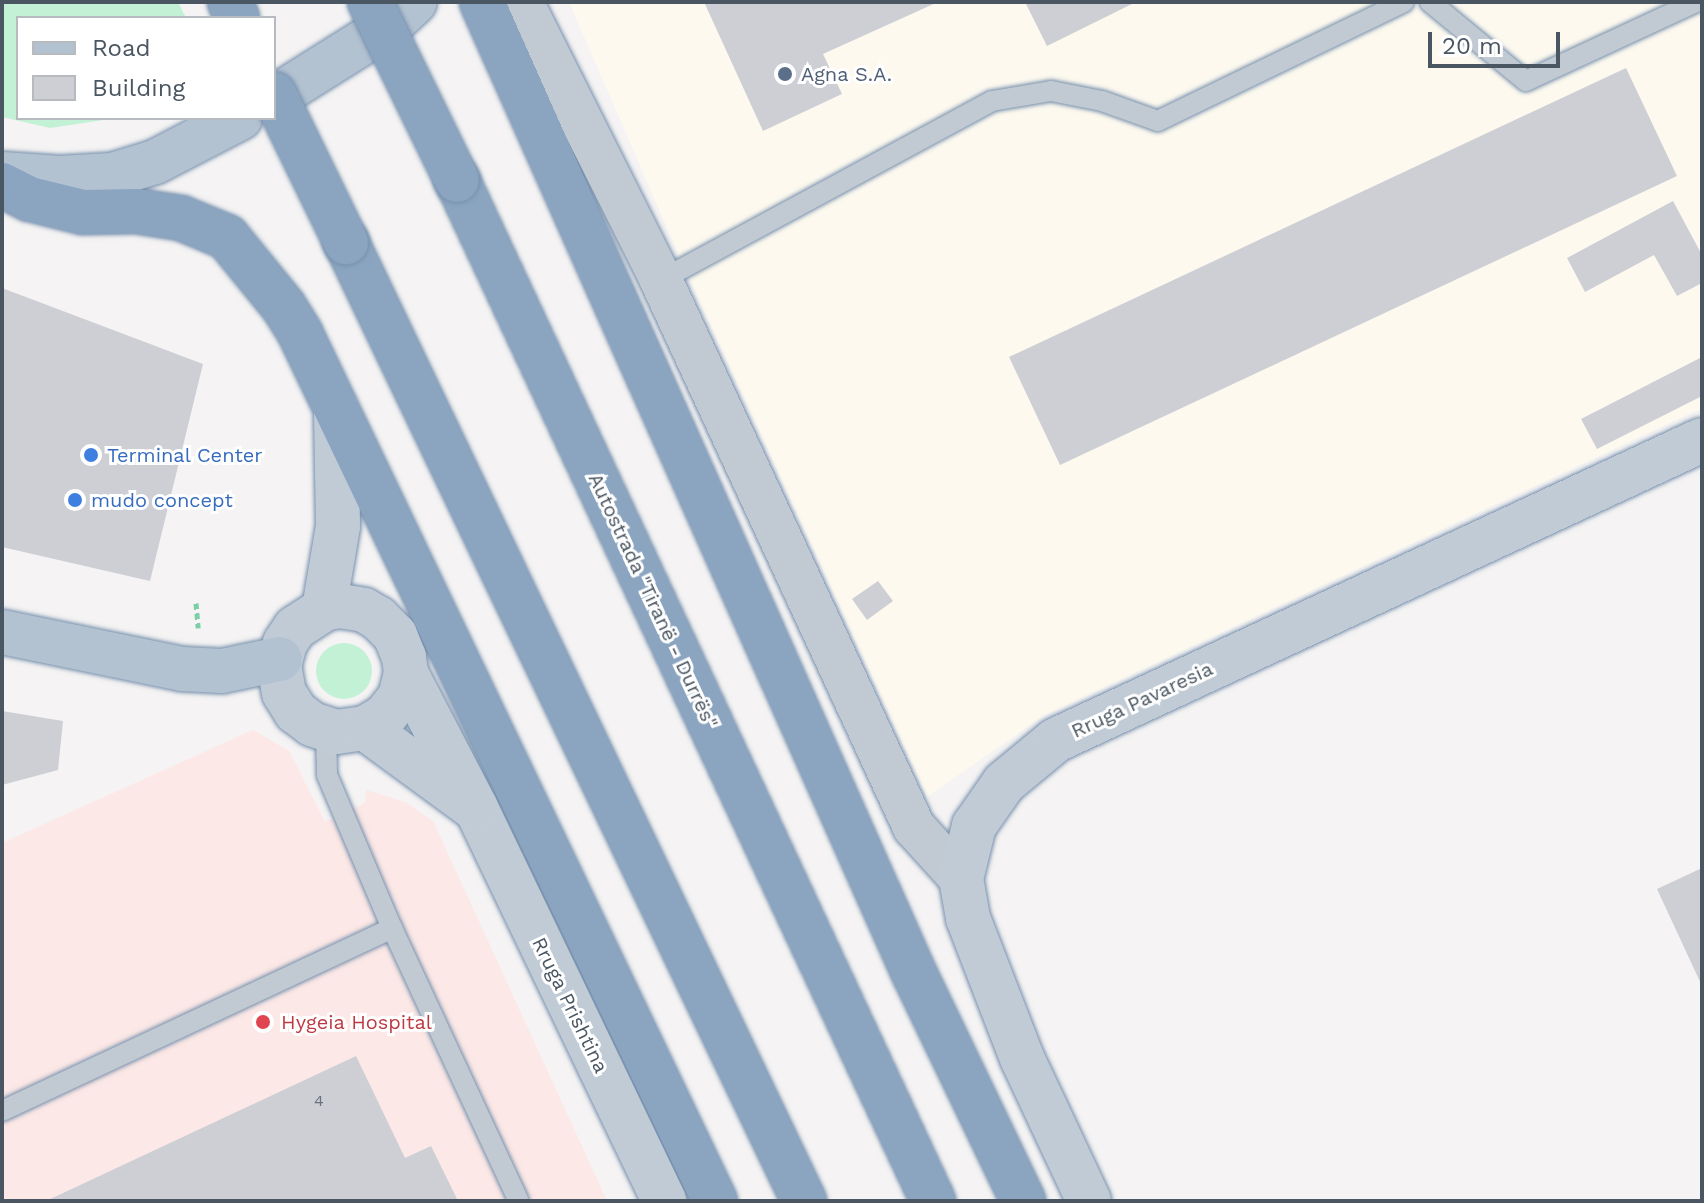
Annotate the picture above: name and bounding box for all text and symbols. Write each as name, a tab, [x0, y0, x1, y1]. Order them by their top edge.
legend	[16, 16, 276, 120]
scale bar	[1432, 16, 1564, 66]
text: 20 m	[1442, 32, 1502, 60]
text: Road	[92, 34, 151, 62]
place label: Agna S.A.	[801, 62, 892, 86]
marker: Agna S.A.	[776, 65, 794, 83]
text: Building	[92, 74, 185, 102]
place label: Terminal Center	[107, 443, 263, 467]
marker: Terminal Center	[82, 446, 100, 464]
street label: Autostrada "Tiranë - Durrës"	[583, 469, 723, 733]
place label: mudo concept	[91, 488, 233, 512]
marker: mudo concept	[66, 491, 84, 509]
street label: Rruga Pavaresia	[1067, 657, 1217, 743]
street label: Rruga Prishtina	[527, 933, 613, 1077]
place label: Hygeia Hospital	[281, 1010, 432, 1034]
marker: Hygeia Hospital	[252, 1011, 274, 1033]
house number: 4	[314, 1091, 324, 1111]

